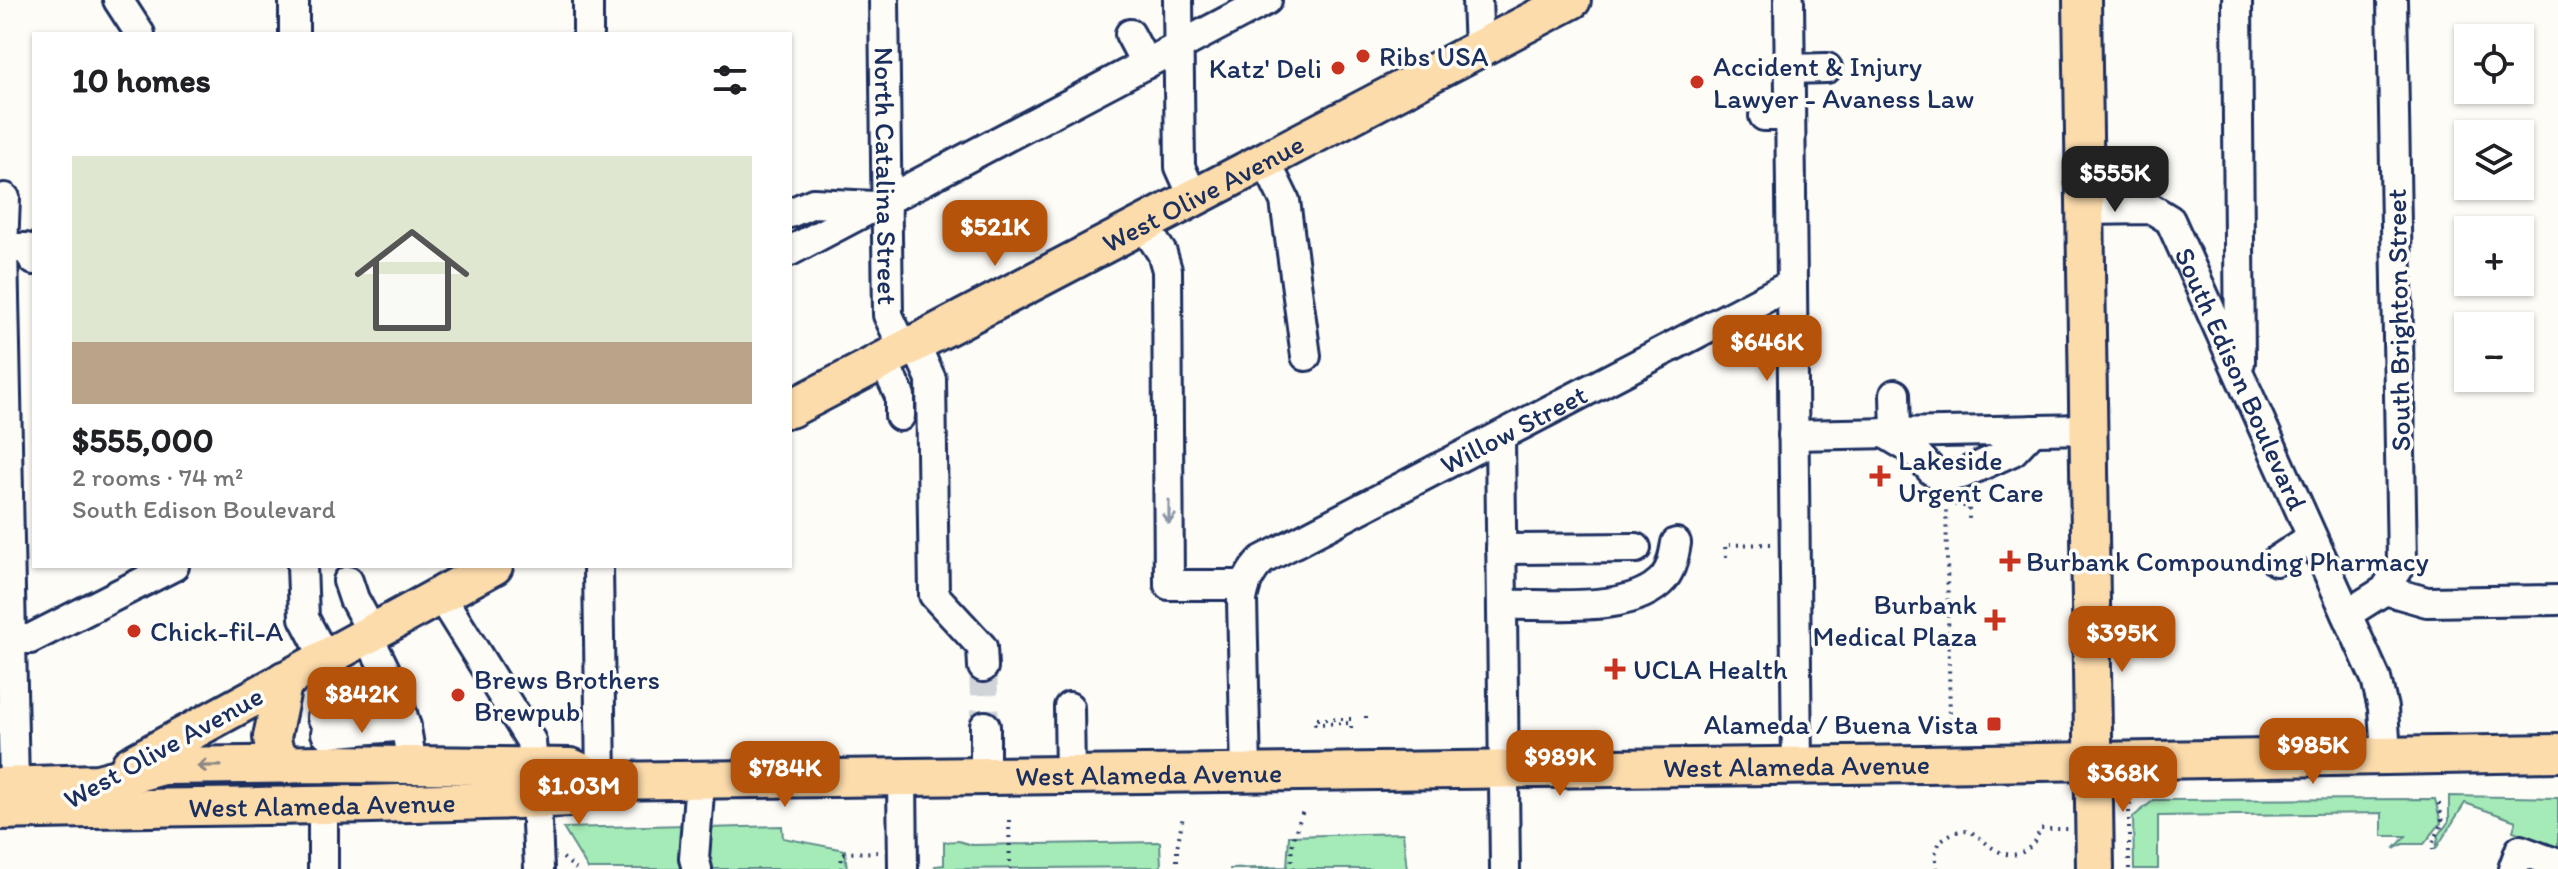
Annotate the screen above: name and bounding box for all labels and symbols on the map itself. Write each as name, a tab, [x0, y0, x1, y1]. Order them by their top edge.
place label: Ribs USA	[1379, 39, 1489, 73]
street label: North Catalina Street	[868, 47, 905, 305]
marker: Ribs USA	[1354, 47, 1372, 65]
place label: Accident & Injury Lawyer - Avaness Law	[1713, 49, 1974, 115]
place label: Katz' Deli	[1209, 51, 1322, 85]
marker: Katz' Deli	[1329, 59, 1347, 77]
marker: Accident & Injury Lawyer - Avaness Law	[1688, 73, 1706, 91]
street label: West Olive Avenue	[1096, 126, 1310, 260]
pin: $555K	[2059, 146, 2171, 214]
street label: South Brighton Street	[2379, 188, 2417, 452]
pin: $521K	[939, 200, 1051, 268]
street label: South Edison Boulevard	[2168, 242, 2315, 515]
pin: $646K	[1711, 315, 1823, 383]
street label: Willow Street	[1434, 377, 1593, 481]
place label: Lakeside Urgent Care	[1898, 443, 2044, 509]
marker: Lakeside Urgent Care	[1869, 465, 1891, 487]
one-way arrow	[1161, 498, 1177, 525]
place label: Burbank Compounding Pharmacy	[2026, 544, 2429, 578]
marker: Burbank Compounding Pharmacy	[2001, 552, 2019, 570]
place label: Burbank Medical Plaza	[1812, 587, 1978, 653]
pin: $395K	[2066, 606, 2178, 674]
marker: Burbank Medical Plaza	[1984, 609, 2006, 631]
place label: Chick-fil-A	[150, 614, 284, 648]
marker: Chick-fil-A	[125, 622, 143, 640]
place label: UCLA Health	[1633, 652, 1788, 686]
marker: UCLA Health	[1604, 658, 1626, 680]
place label: Brews Brothers Brewpub	[474, 662, 660, 728]
pin: $842K	[306, 667, 418, 735]
street label: West Olive Avenue	[57, 678, 269, 816]
marker: Brews Brothers Brewpub	[449, 686, 467, 704]
place label: Alameda / Buena Vista	[1704, 707, 1978, 741]
marker: Alameda / Buena Vista	[1985, 715, 2003, 733]
pin: $985K	[2257, 718, 2369, 786]
pin: $989K	[1504, 730, 1616, 798]
pin: $784K	[729, 741, 841, 809]
pin: $368K	[2067, 746, 2179, 814]
street label: West Alameda Avenue	[1663, 747, 1930, 784]
street label: West Alameda Avenue	[1015, 755, 1282, 793]
one-way arrow	[196, 758, 223, 774]
pin: $1.03M	[514, 759, 644, 827]
street label: West Alameda Avenue	[188, 785, 456, 824]

